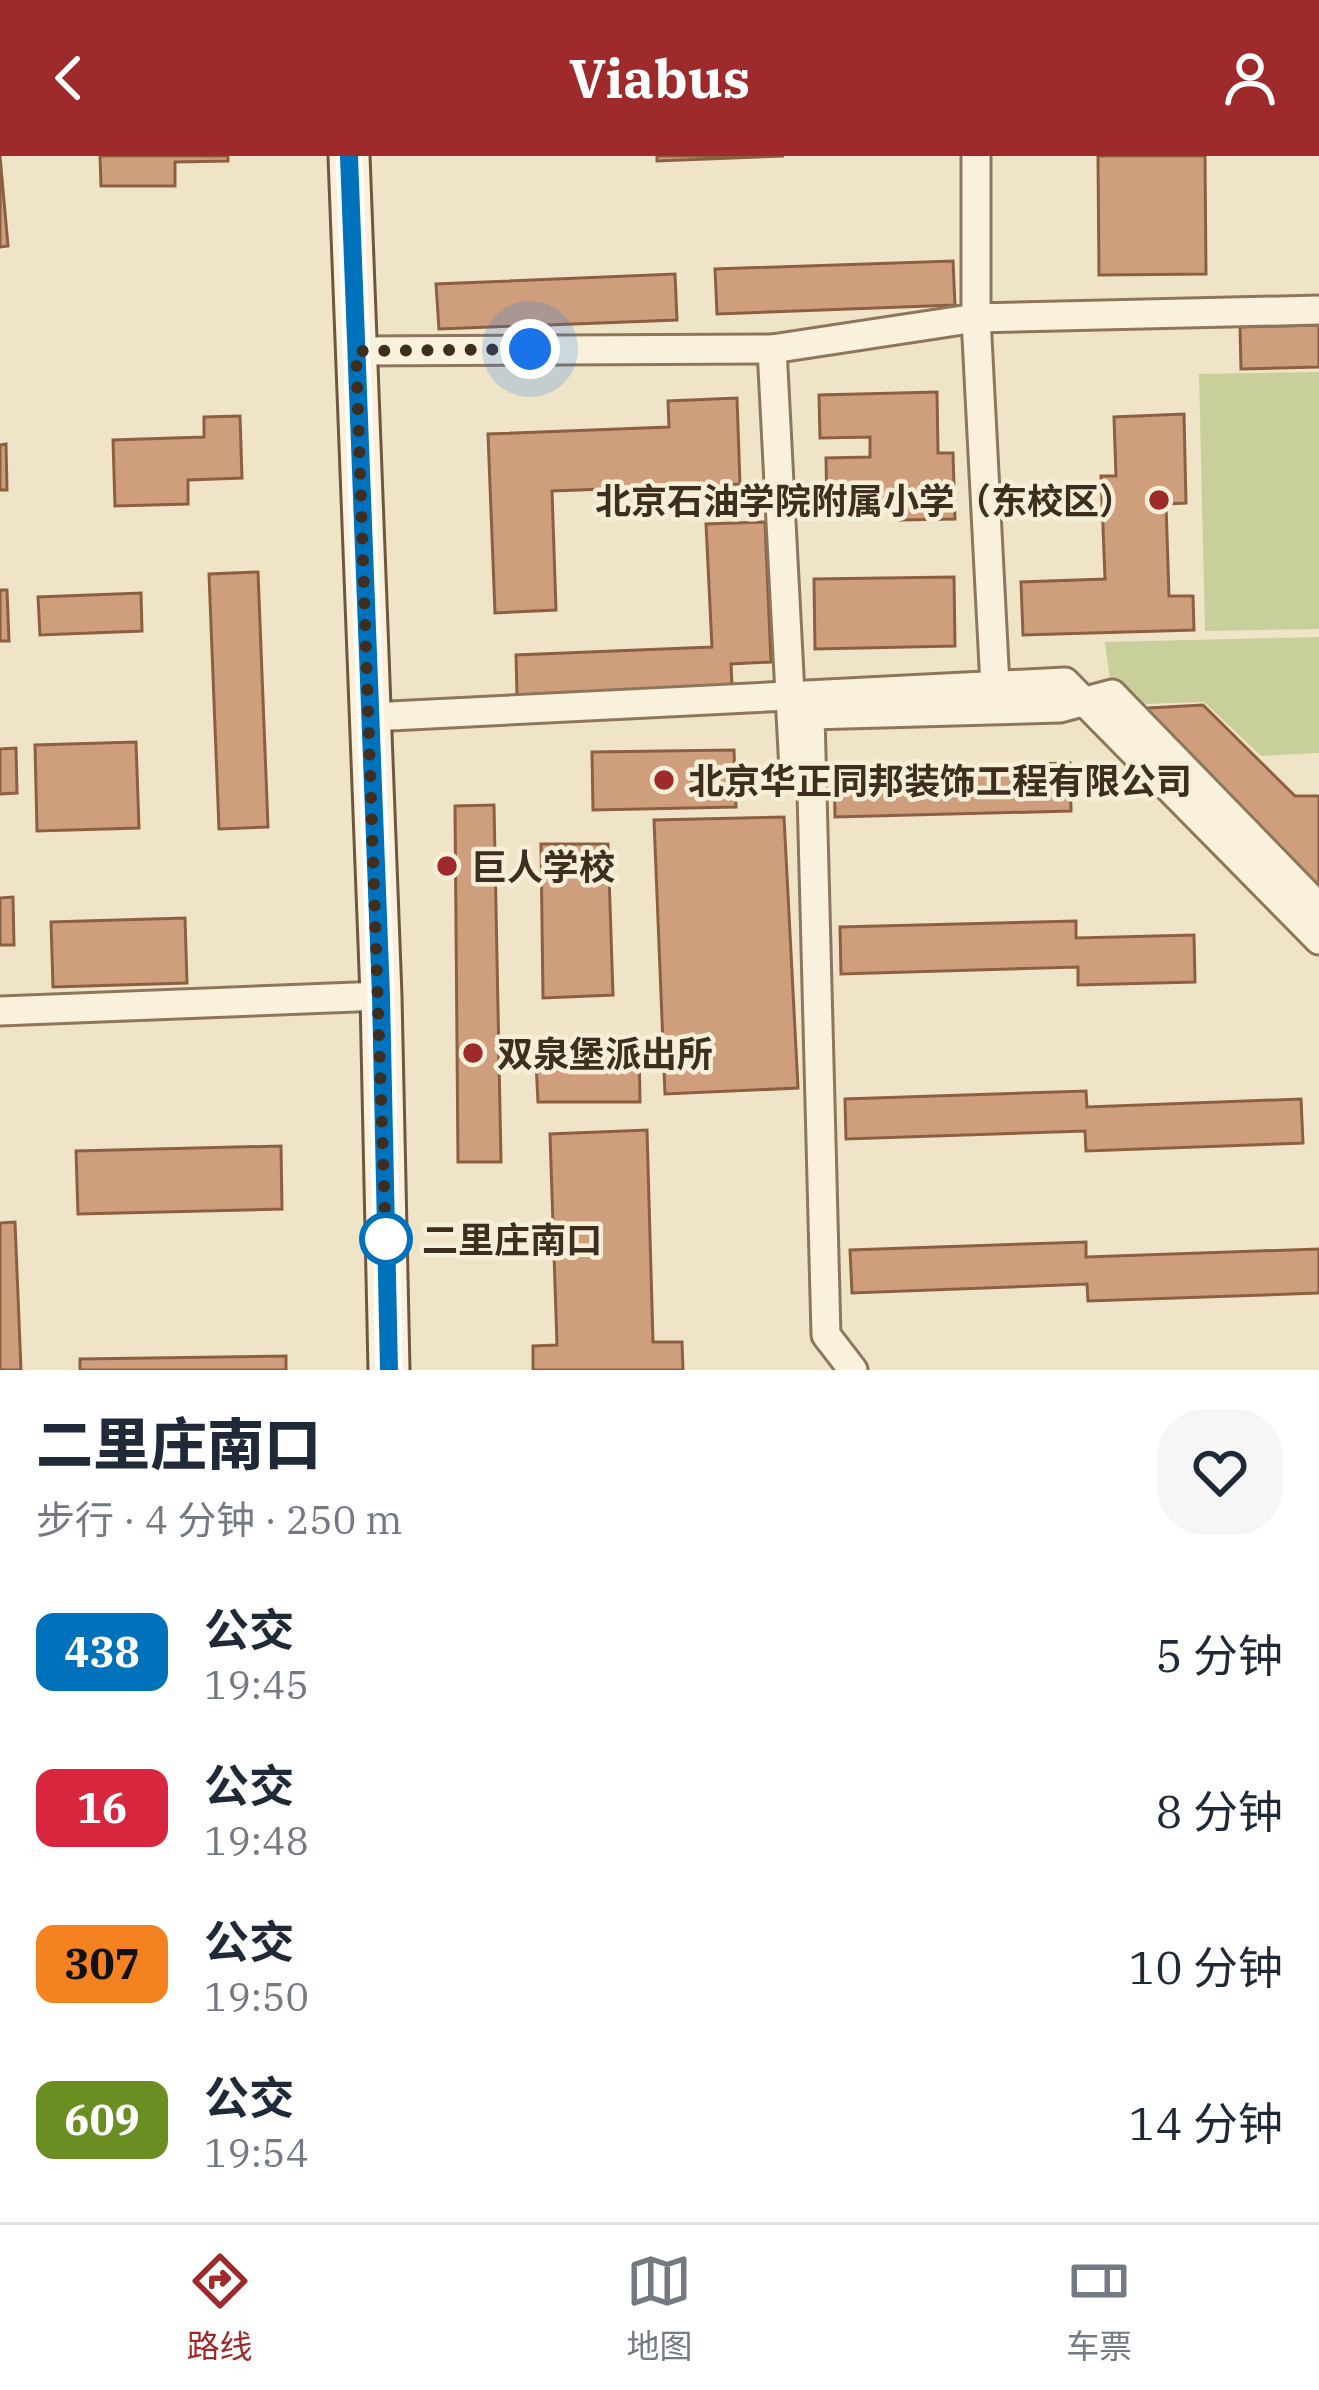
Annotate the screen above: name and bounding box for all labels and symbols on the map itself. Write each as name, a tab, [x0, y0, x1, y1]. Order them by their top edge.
your location	[500, 319, 560, 379]
place label: 北京石油学院附属小学（东校区）	[595, 477, 1135, 524]
marker: 北京石油学院附属小学（东校区）	[1146, 487, 1172, 513]
place label: 北京华正同邦装饰工程有限公司	[688, 757, 1192, 804]
marker: 北京华正同邦装饰工程有限公司	[651, 767, 677, 793]
place label: 巨人学校	[471, 843, 615, 890]
marker: 巨人学校	[434, 853, 460, 879]
place label: 双泉堡派出所	[497, 1030, 713, 1077]
marker: 双泉堡派出所	[460, 1040, 486, 1066]
marker: 二里庄南口	[361, 1214, 411, 1264]
place label: 二里庄南口	[422, 1216, 602, 1263]

